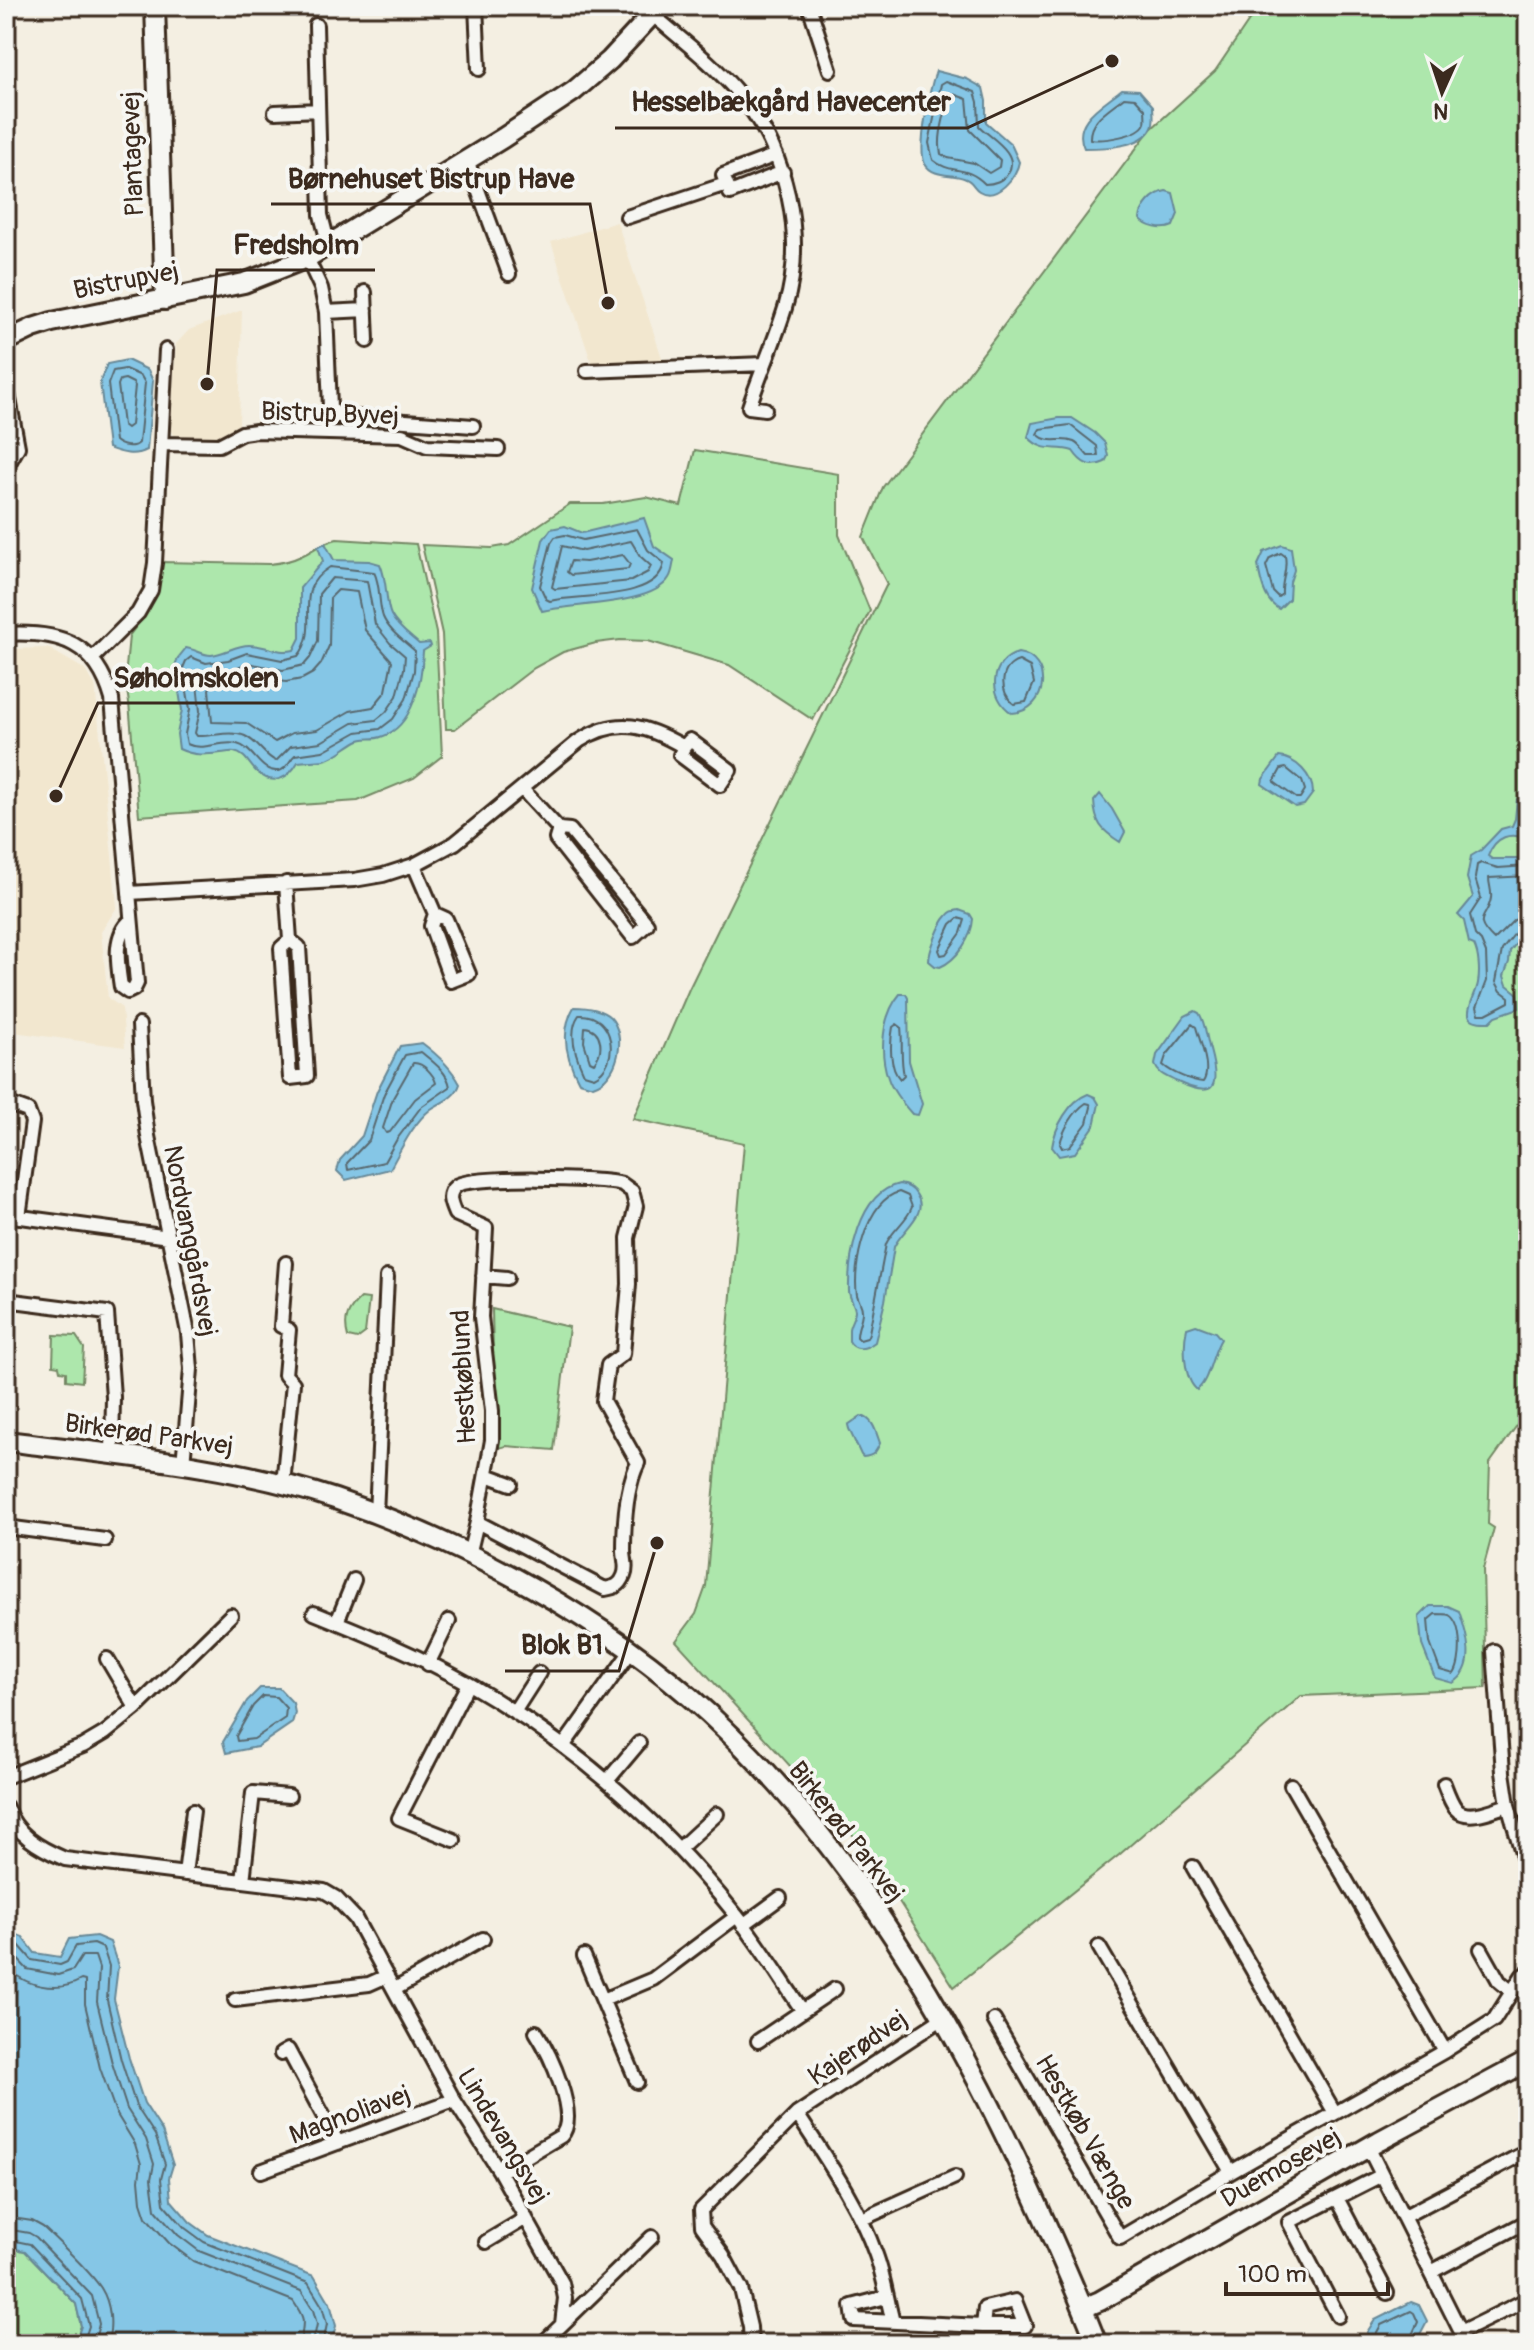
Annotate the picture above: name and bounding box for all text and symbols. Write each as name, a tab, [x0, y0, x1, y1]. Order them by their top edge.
north arrow	[1402, 52, 1482, 132]
callout: Hesselbækgård Havecenter	[615, 76, 967, 128]
text: Hesselbækgård Havecenter	[631, 85, 952, 120]
street label: Plantagevej	[115, 91, 151, 217]
text: N	[1433, 97, 1449, 125]
callout: Børnehuset Bistrup Have	[271, 152, 590, 204]
text: Børnehuset Bistrup Have	[288, 162, 575, 197]
callout: Fredsholm	[217, 218, 375, 270]
text: Fredsholm	[233, 228, 359, 263]
street label: Bistrupvej	[71, 255, 181, 307]
street label: Bistrup Byvej	[260, 396, 400, 432]
callout: Søholmskolen	[98, 651, 295, 703]
text: Søholmskolen	[113, 661, 279, 696]
street label: Nordvanggårdsvej	[156, 1143, 224, 1339]
street label: Hestkøblund	[444, 1309, 484, 1445]
street label: Birkerød Parkvej	[63, 1407, 235, 1463]
callout: Blok B1	[505, 1619, 619, 1671]
text: Blok B1	[521, 1628, 603, 1663]
street label: Birkerød Parkvej	[781, 1755, 911, 1909]
street label: Kajerødvej	[802, 2003, 914, 2093]
street label: Hestkøb Vænge	[1028, 2049, 1142, 2215]
street label: Lindevangsvej	[450, 2062, 556, 2210]
street label: Magnoliavej	[285, 2078, 415, 2152]
street label: Duemosevej	[1215, 2121, 1347, 2215]
scale bar	[1226, 2246, 1388, 2296]
text: 100 m	[1238, 2260, 1307, 2289]

